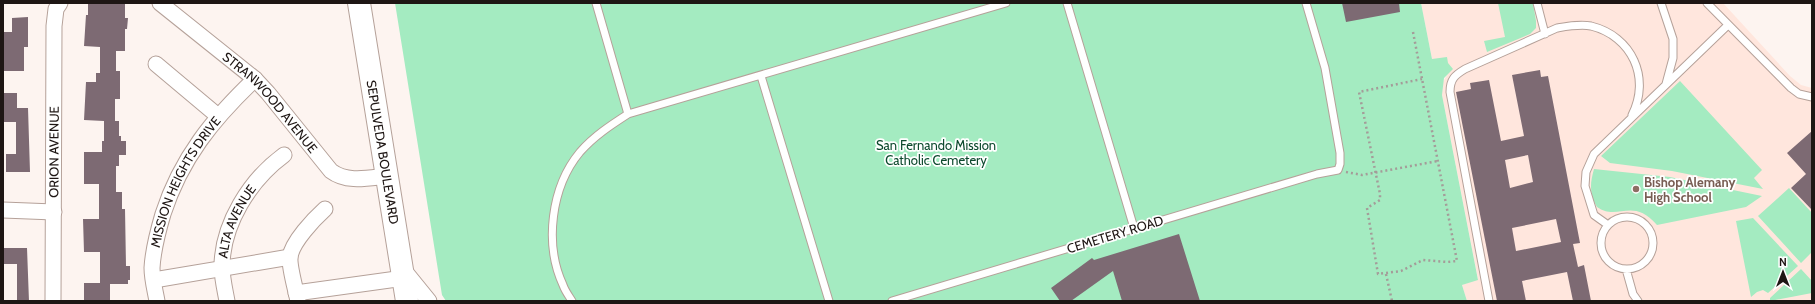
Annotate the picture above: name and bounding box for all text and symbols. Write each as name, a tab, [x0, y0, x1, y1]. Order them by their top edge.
street label: STRANWOOD AVENUE	[220, 48, 321, 156]
street label: SEPULVEDA BOULEVARD	[364, 79, 403, 225]
street label: ORION AVENUE	[45, 106, 62, 198]
street label: MISSION HEIGHTS DRIVE	[147, 113, 224, 249]
park label: San Fernando Mission Catholic Cemetery	[876, 137, 996, 168]
place label: Bishop Alemany High School	[1644, 174, 1735, 205]
street label: ALTA AVENUE	[214, 181, 259, 259]
marker: Bishop Alemany High School	[1631, 184, 1641, 194]
street label: CEMETERY ROAD	[1065, 212, 1165, 256]
north arrow	[1763, 252, 1803, 292]
text: N	[1779, 255, 1787, 269]

